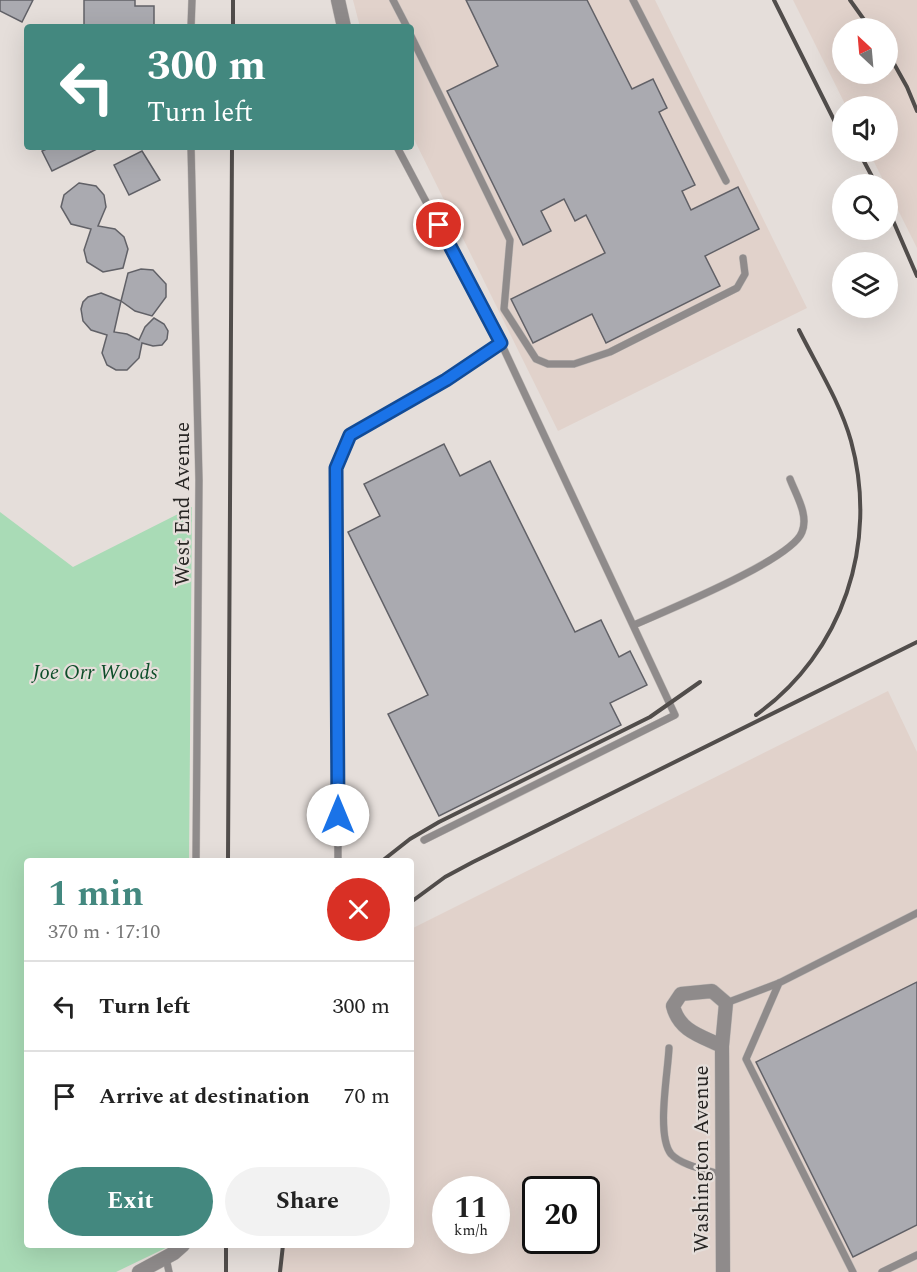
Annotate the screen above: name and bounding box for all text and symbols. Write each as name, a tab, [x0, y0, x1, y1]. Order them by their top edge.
north arrow	[832, 18, 898, 84]
map controls	[832, 18, 898, 318]
text: 300 m	[147, 35, 266, 98]
icon: left	[48, 48, 126, 126]
text: Turn left	[147, 92, 253, 134]
button: sound	[832, 96, 898, 162]
button: search	[832, 174, 898, 240]
pin	[413, 199, 464, 250]
icon: arrive	[422, 208, 455, 241]
button: layers	[832, 252, 898, 318]
street label: West End Avenue	[167, 422, 199, 586]
park label: Joe Orr Woods	[30, 657, 158, 689]
position arrow	[306, 783, 370, 847]
text: 1 min	[48, 867, 144, 922]
button: close	[327, 878, 390, 941]
text: 370 m · 17:10	[48, 917, 160, 947]
icon: left	[48, 990, 81, 1023]
text: Turn left	[99, 990, 191, 1023]
text: 300 m	[333, 990, 390, 1023]
street label: Washington Avenue	[686, 1065, 718, 1253]
icon: arrive	[48, 1080, 81, 1113]
text: Arrive at destination	[99, 1080, 310, 1113]
text: 70 m	[344, 1080, 390, 1113]
button: Exit	[48, 1167, 213, 1236]
button: Share	[225, 1167, 390, 1236]
speed limit sign: 20	[522, 1176, 600, 1254]
text: 11	[454, 1185, 488, 1231]
text: km/h	[454, 1219, 488, 1242]

